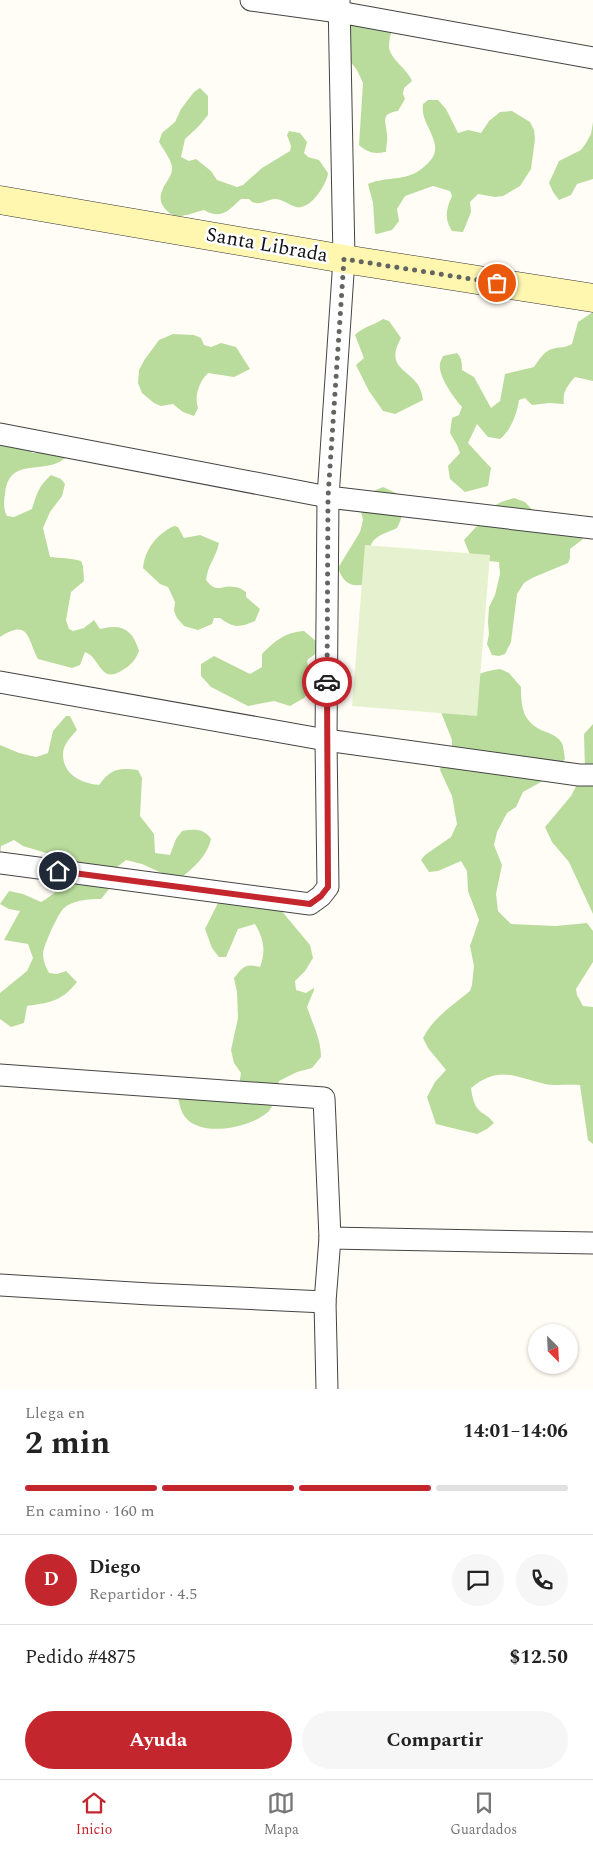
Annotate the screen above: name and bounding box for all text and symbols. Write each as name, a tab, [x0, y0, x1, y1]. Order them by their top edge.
street label: Santa Librada	[204, 220, 331, 271]
pin	[476, 262, 518, 304]
icon: bag	[483, 269, 511, 297]
courier	[302, 657, 352, 707]
icon: car	[313, 668, 341, 696]
pin	[37, 850, 79, 892]
icon: home	[44, 857, 72, 885]
north arrow	[528, 1324, 578, 1374]
map controls	[528, 1324, 578, 1374]
text: Llega en	[25, 1401, 85, 1425]
text: 14:01–14:06	[463, 1417, 568, 1446]
text: 2 min	[25, 1419, 110, 1468]
text: En camino · 160 m	[25, 1499, 155, 1523]
text: Diego	[89, 1553, 141, 1582]
button: chat	[452, 1554, 504, 1606]
button: phone	[516, 1554, 568, 1606]
text: D	[43, 1565, 59, 1594]
text: Repartidor · 4.5	[89, 1582, 197, 1606]
text: Pedido #4875	[25, 1643, 136, 1672]
text: $12.50	[510, 1643, 568, 1672]
button: Ayuda	[25, 1711, 292, 1769]
button: Compartir	[302, 1711, 568, 1769]
tab: Inicio	[76, 1789, 112, 1840]
tab: Mapa	[264, 1789, 299, 1840]
tab: Guardados	[450, 1789, 517, 1840]

